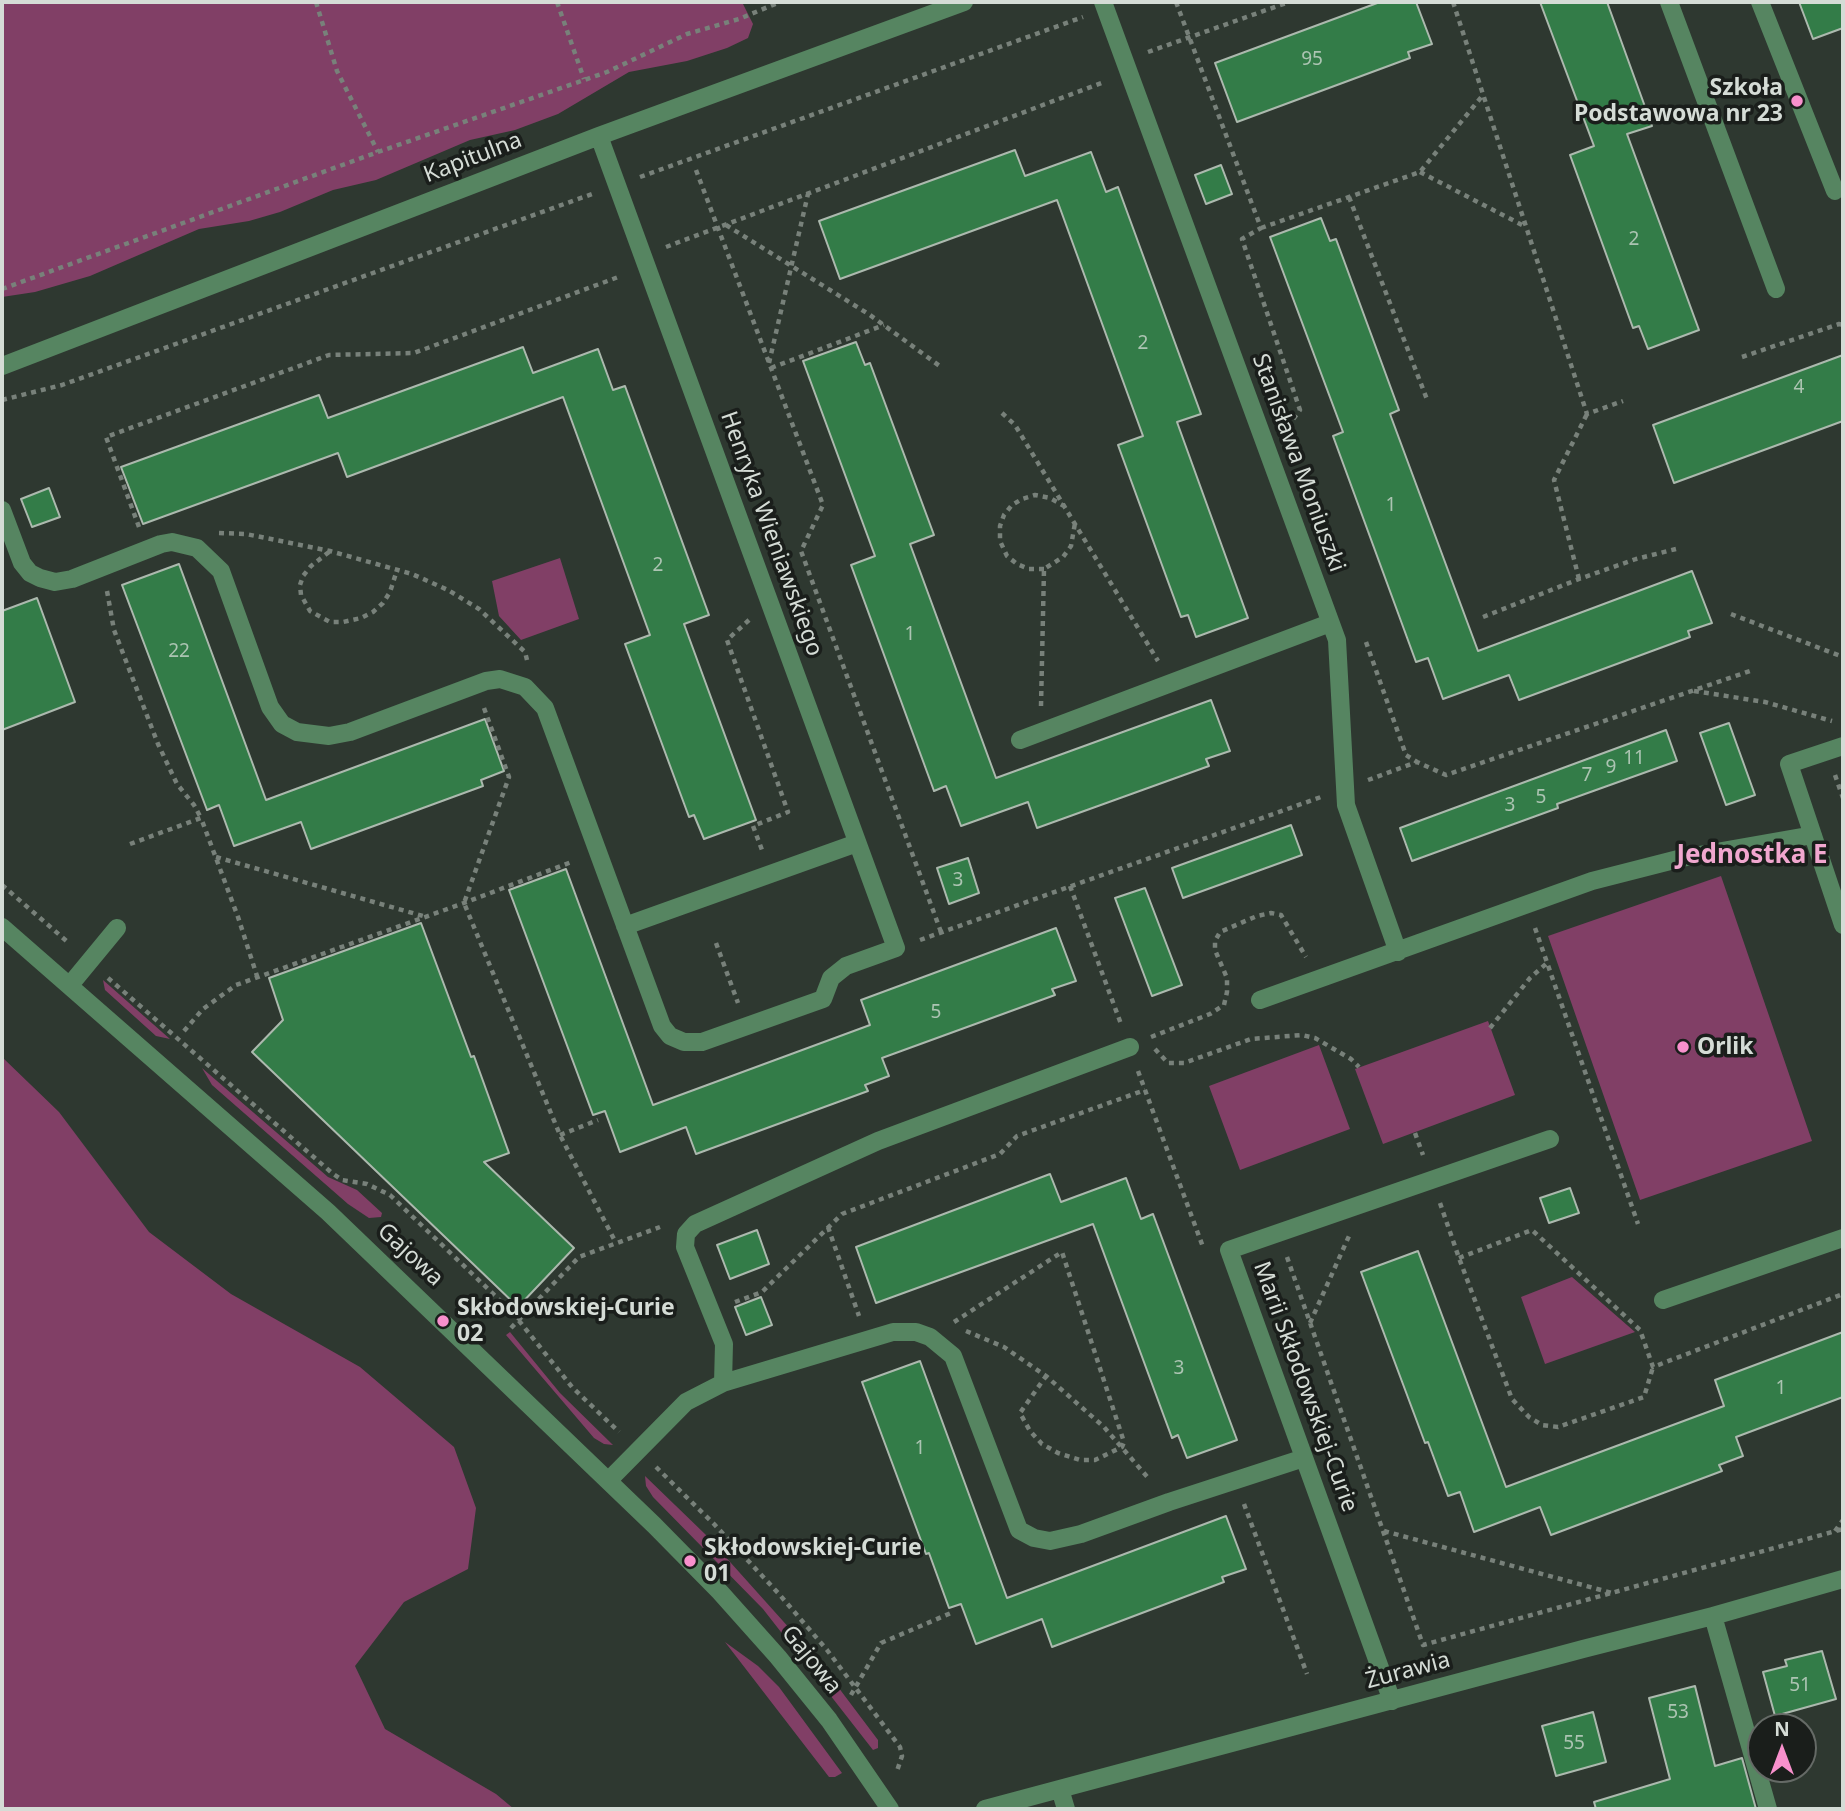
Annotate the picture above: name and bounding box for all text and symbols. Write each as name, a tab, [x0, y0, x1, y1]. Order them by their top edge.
house number: 95	[1301, 49, 1323, 71]
place label: Szkoła Podstawowa nr 23	[1574, 74, 1783, 128]
marker: Szkoła Podstawowa nr 23	[1789, 93, 1805, 109]
street label: Kapitulna	[420, 127, 526, 189]
house number: 2	[1629, 229, 1639, 251]
house number: 2	[1138, 333, 1148, 355]
street label: Stanisława Moniuszki	[1246, 350, 1350, 576]
house number: 4	[1794, 377, 1804, 399]
street label: Henryka Wieniawskiego	[714, 408, 828, 660]
house number: 1	[1386, 495, 1396, 517]
house number: 2	[653, 555, 663, 577]
house number: 1	[905, 624, 915, 646]
house number: 22	[168, 641, 190, 663]
house number: 11	[1623, 748, 1645, 770]
house number: 9	[1606, 757, 1616, 779]
house number: 7	[1582, 765, 1592, 787]
house number: 5	[1536, 787, 1546, 809]
house number: 3	[1505, 795, 1515, 817]
district label: Jednostka E	[1676, 840, 1828, 872]
house number: 3	[953, 870, 963, 892]
house number: 5	[931, 1002, 941, 1024]
place label: Orlik	[1697, 1033, 1753, 1061]
marker: Orlik	[1675, 1039, 1691, 1055]
street label: Gajowa	[371, 1218, 449, 1292]
street label: Marii Skłodowskiej-Curie	[1247, 1258, 1363, 1516]
place label: Skłodowskiej-Curie 02	[457, 1294, 675, 1348]
marker: Skłodowskiej-Curie 02	[435, 1313, 451, 1329]
house number: 3	[1174, 1358, 1184, 1380]
house number: 1	[1776, 1378, 1786, 1400]
house number: 1	[915, 1438, 925, 1460]
place label: Skłodowskiej-Curie 01	[704, 1534, 922, 1588]
marker: Skłodowskiej-Curie 01	[682, 1553, 698, 1569]
street label: Gajowa	[775, 1620, 847, 1700]
street label: Żurawia	[1363, 1647, 1453, 1695]
house number: 51	[1789, 1675, 1811, 1697]
house number: 53	[1667, 1702, 1689, 1724]
north arrow	[1747, 1713, 1817, 1783]
text: N	[1774, 1716, 1790, 1742]
house number: 55	[1563, 1733, 1585, 1755]

